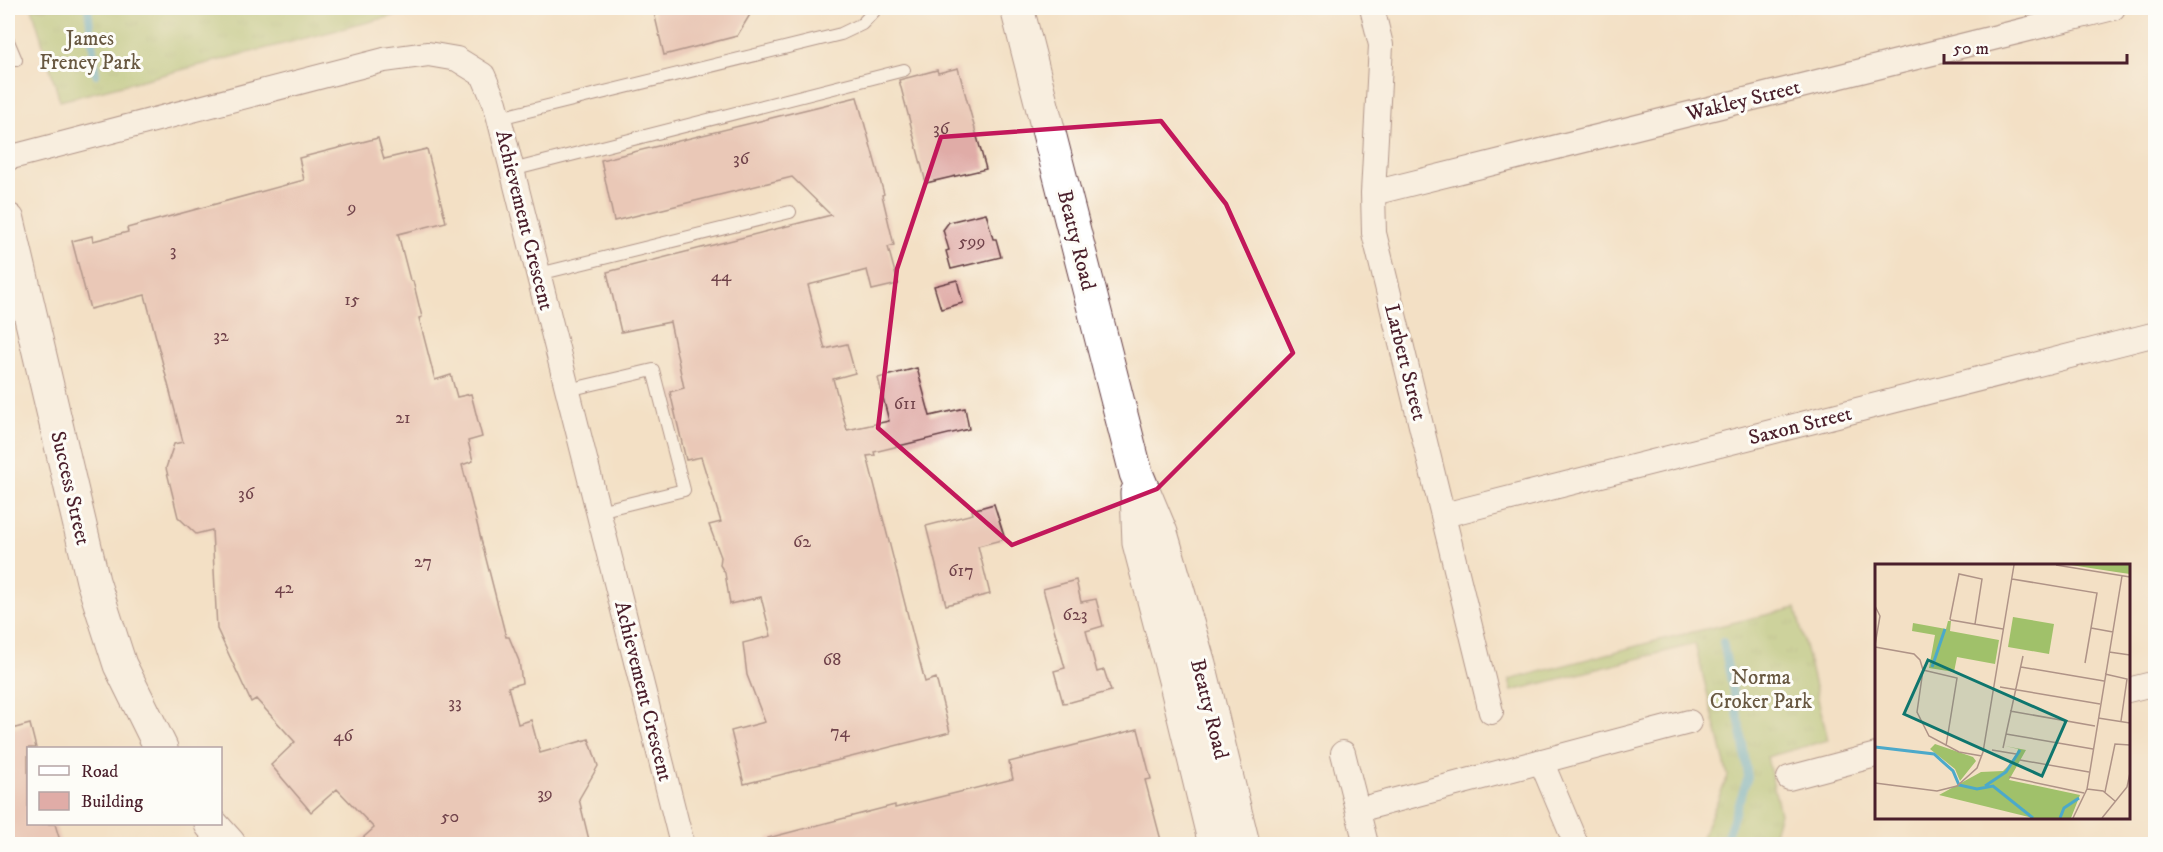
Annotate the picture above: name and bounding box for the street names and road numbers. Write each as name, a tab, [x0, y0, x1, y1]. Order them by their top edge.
street label: Wakley Street	[1683, 74, 1803, 128]
street label: Achievement Crescent	[489, 128, 559, 313]
street label: Beatty Road	[1051, 187, 1101, 294]
street label: Larbert Street	[1378, 301, 1432, 423]
street label: Saxon Street	[1746, 401, 1855, 451]
street label: Success Street	[44, 429, 96, 548]
street label: Achievement Crescent	[608, 599, 678, 784]
street label: Beatty Road	[1184, 656, 1234, 763]

